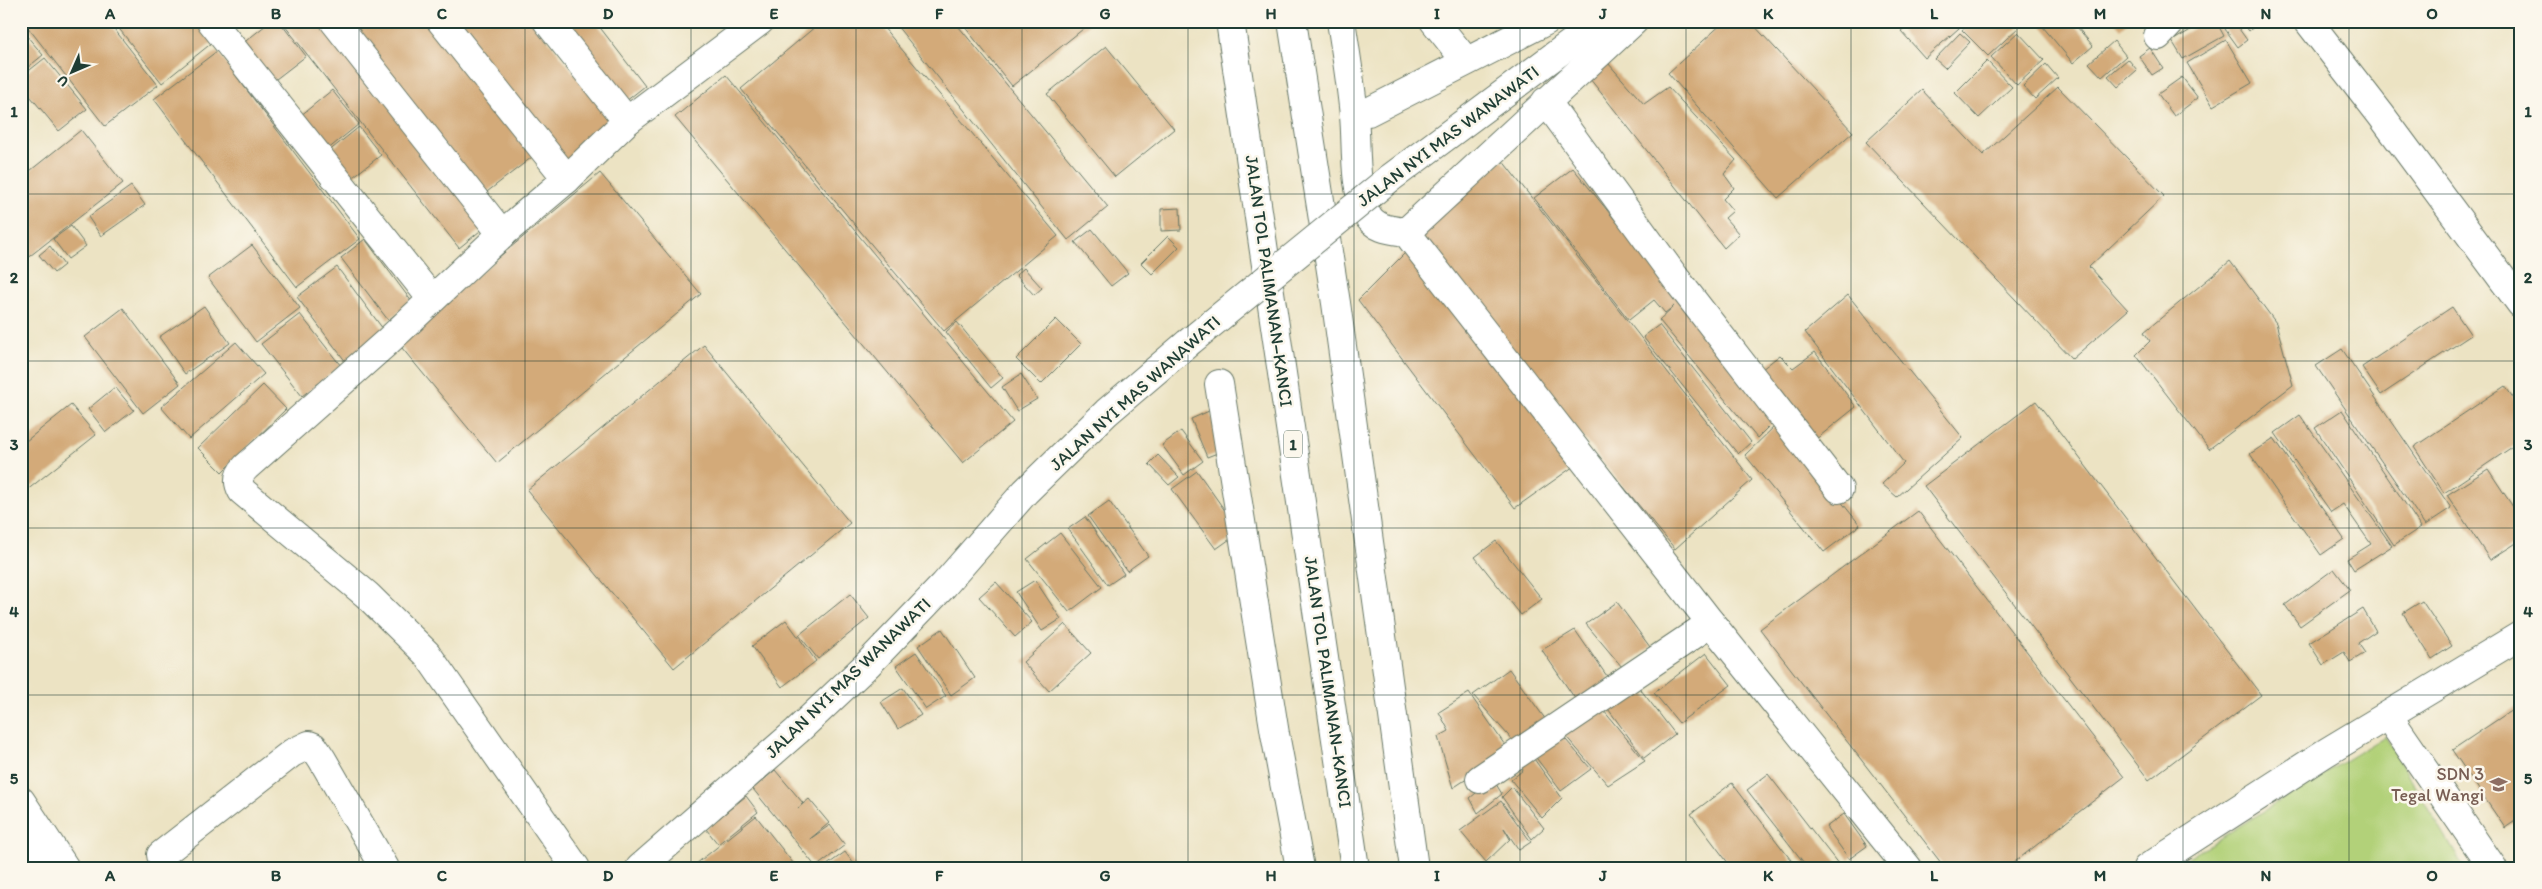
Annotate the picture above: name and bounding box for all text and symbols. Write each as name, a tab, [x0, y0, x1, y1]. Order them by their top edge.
text: A	[104, 4, 116, 23]
text: B	[271, 4, 282, 23]
text: C	[437, 4, 448, 23]
text: D	[603, 4, 614, 23]
text: E	[770, 4, 779, 23]
text: F	[935, 4, 944, 23]
text: G	[1099, 4, 1111, 23]
text: H	[1265, 4, 1277, 23]
text: I	[1434, 4, 1440, 23]
text: J	[1598, 4, 1607, 23]
text: K	[1763, 4, 1774, 23]
text: L	[1930, 4, 1939, 23]
text: M	[2094, 4, 2106, 23]
text: N	[2261, 4, 2271, 23]
text: O	[2426, 4, 2438, 23]
north arrow	[48, 48, 98, 98]
street label: JALAN NYI MAS WANAWATI	[1353, 60, 1543, 212]
text: U	[54, 72, 72, 90]
text: 1	[10, 102, 18, 121]
text: 1	[2524, 102, 2532, 121]
street label: JALAN TOL PALIMANAN–KANCI	[1240, 154, 1298, 408]
text: 2	[10, 268, 19, 287]
text: 2	[2524, 268, 2533, 287]
street label: JALAN NYI MAS WANAWATI	[1045, 311, 1225, 475]
road number: 1	[1284, 430, 1302, 458]
text: 3	[10, 435, 19, 454]
text: 3	[2524, 435, 2533, 454]
street label: JALAN TOL PALIMANAN–KANCI	[1299, 555, 1357, 809]
street label: JALAN NYI MAS WANAWATI	[761, 593, 935, 763]
text: 4	[9, 602, 19, 621]
text: 4	[2523, 602, 2533, 621]
place label: SDN 3 Tegal Wangi	[2391, 763, 2484, 806]
text: 5	[10, 769, 19, 788]
text: 5	[2524, 769, 2533, 788]
school or university icon: SDN 3 Tegal Wangi	[2488, 774, 2508, 794]
text: A	[104, 866, 116, 885]
text: B	[271, 866, 282, 885]
text: C	[437, 866, 448, 885]
text: D	[603, 866, 614, 885]
text: E	[770, 866, 779, 885]
text: F	[935, 866, 944, 885]
text: G	[1099, 866, 1111, 885]
text: H	[1265, 866, 1277, 885]
text: I	[1434, 866, 1440, 885]
text: J	[1598, 866, 1607, 885]
text: K	[1763, 866, 1774, 885]
text: L	[1930, 866, 1939, 885]
text: M	[2094, 866, 2106, 885]
text: N	[2261, 866, 2271, 885]
text: O	[2426, 866, 2438, 885]

